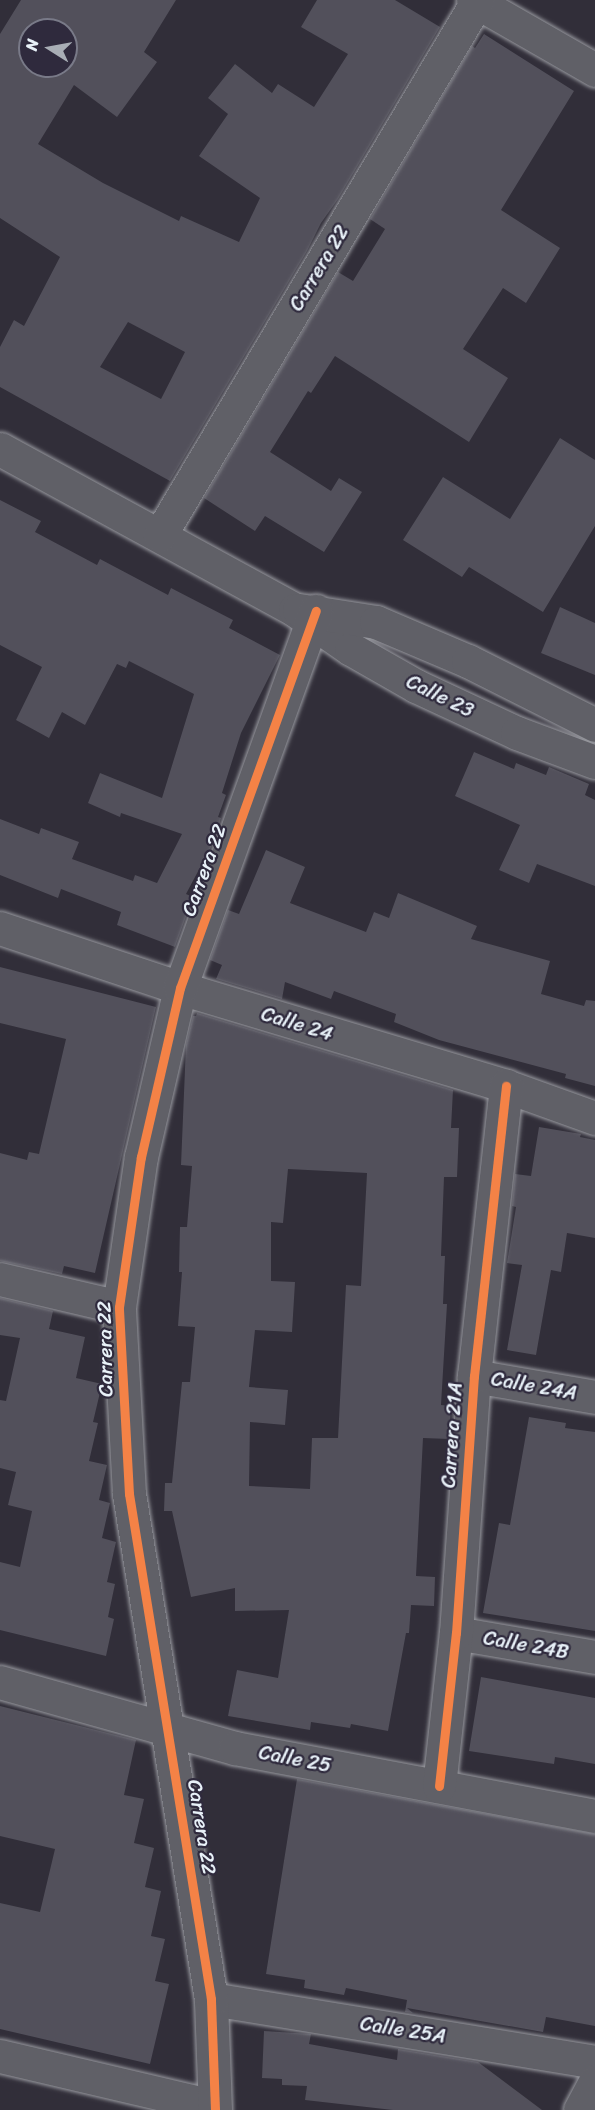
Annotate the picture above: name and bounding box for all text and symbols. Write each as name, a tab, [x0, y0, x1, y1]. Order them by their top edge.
north arrow	[18, 18, 78, 78]
text: N	[17, 37, 47, 53]
street label: Carrera 22	[284, 221, 354, 315]
street label: Calle 23	[402, 669, 478, 723]
street label: Carrera 22	[176, 821, 232, 919]
street label: Calle 24	[258, 1002, 336, 1046]
street label: Carrera 22	[92, 1301, 118, 1397]
street label: Calle 24A	[489, 1367, 579, 1405]
street label: Carrera 21A	[436, 1381, 468, 1489]
street label: Calle 24B	[482, 1626, 570, 1664]
street label: Calle 25	[257, 1740, 333, 1778]
street label: Carrera 22	[183, 1778, 221, 1876]
street label: Calle 25A	[359, 2011, 447, 2049]

